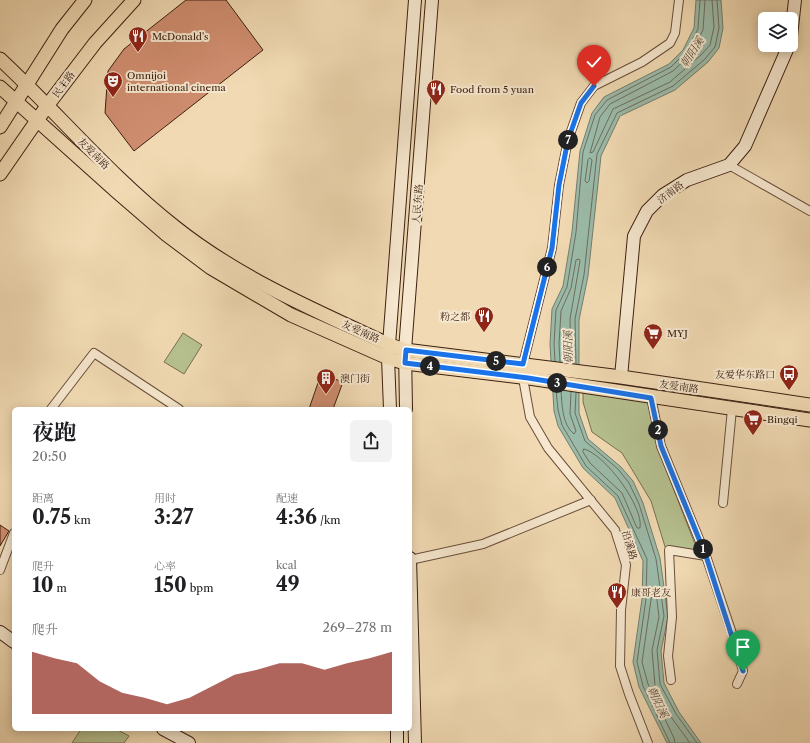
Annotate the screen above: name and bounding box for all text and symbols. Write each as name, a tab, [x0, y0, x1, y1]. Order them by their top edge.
map controls	[758, 12, 798, 52]
button: layers	[758, 12, 798, 52]
restaurant icon: McDonald's	[127, 25, 149, 53]
place label: McDonald's	[152, 30, 208, 43]
water label: 朝阳溪	[677, 34, 707, 70]
pin	[577, 45, 611, 86]
icon: check	[583, 51, 605, 73]
street label: 民主路	[49, 68, 78, 100]
place label: Omnijoi international cinema	[127, 69, 227, 94]
theatre icon: Omnijoi international cinema	[102, 70, 124, 98]
restaurant icon: Food from 5 yuan	[425, 78, 447, 106]
place label: Food from 5 yuan	[450, 83, 535, 96]
pin: 7	[558, 130, 578, 150]
text: 7	[565, 133, 571, 147]
street label: 友爱南路	[75, 135, 112, 172]
street label: 济南路	[654, 178, 686, 207]
street label: 人民东路	[410, 184, 425, 224]
pin: 6	[537, 257, 557, 277]
text: 6	[544, 260, 550, 274]
restaurant icon: 粉之都	[473, 305, 495, 333]
place label: 粉之都	[440, 310, 470, 323]
street label: 友爱南路	[340, 317, 382, 346]
supermarket icon: MYJ	[642, 322, 664, 350]
place label: MYJ	[667, 327, 688, 340]
water label: 朝阳溪	[561, 329, 575, 364]
pin: 5	[486, 351, 506, 371]
text: 5	[493, 354, 499, 368]
pin: 4	[420, 356, 440, 376]
text: 4	[427, 359, 433, 373]
bus stop icon: 友爱华东路口	[778, 363, 800, 391]
building icon: 澳门街	[315, 367, 337, 395]
place label: 友爱华东路口	[715, 368, 775, 381]
place label: 澳门街	[340, 372, 370, 385]
pin: 3	[547, 373, 567, 393]
text: 3	[554, 376, 560, 390]
street label: 友爱南路	[658, 377, 700, 396]
supermarket icon: Bingqi	[742, 408, 764, 436]
place label: Bingqi	[767, 413, 798, 426]
text: 夜跑	[32, 419, 76, 446]
button: share	[350, 420, 392, 462]
pin: 2	[648, 420, 668, 440]
text: 2	[655, 423, 661, 437]
text: 20:50	[32, 448, 67, 464]
text: 距离	[32, 491, 54, 505]
text: 用时	[154, 491, 176, 505]
text: 配速	[276, 491, 298, 505]
text: 0.75	[32, 505, 71, 529]
text: 3:27	[154, 505, 193, 529]
text: 4:36	[276, 505, 317, 529]
text: km	[71, 513, 91, 527]
text: /km	[317, 513, 341, 527]
street label: 沿溪路	[619, 529, 640, 561]
pin: 1	[693, 539, 713, 559]
text: 1	[701, 542, 705, 556]
text: kcal	[276, 558, 297, 572]
text: 爬升	[32, 559, 54, 573]
text: 心率	[154, 559, 176, 573]
text: 49	[276, 572, 300, 596]
text: 10	[32, 573, 54, 597]
text: 150	[154, 573, 187, 597]
text: m	[54, 581, 67, 595]
text: bpm	[187, 581, 213, 595]
restaurant icon: 康哥老友	[606, 581, 628, 609]
place label: 康哥老友	[631, 586, 671, 599]
text: 269–278 m	[322, 619, 392, 635]
text: 爬升	[32, 621, 58, 637]
pin	[726, 630, 760, 671]
icon: arrive	[732, 636, 754, 658]
water label: 朝阳溪	[645, 684, 672, 721]

